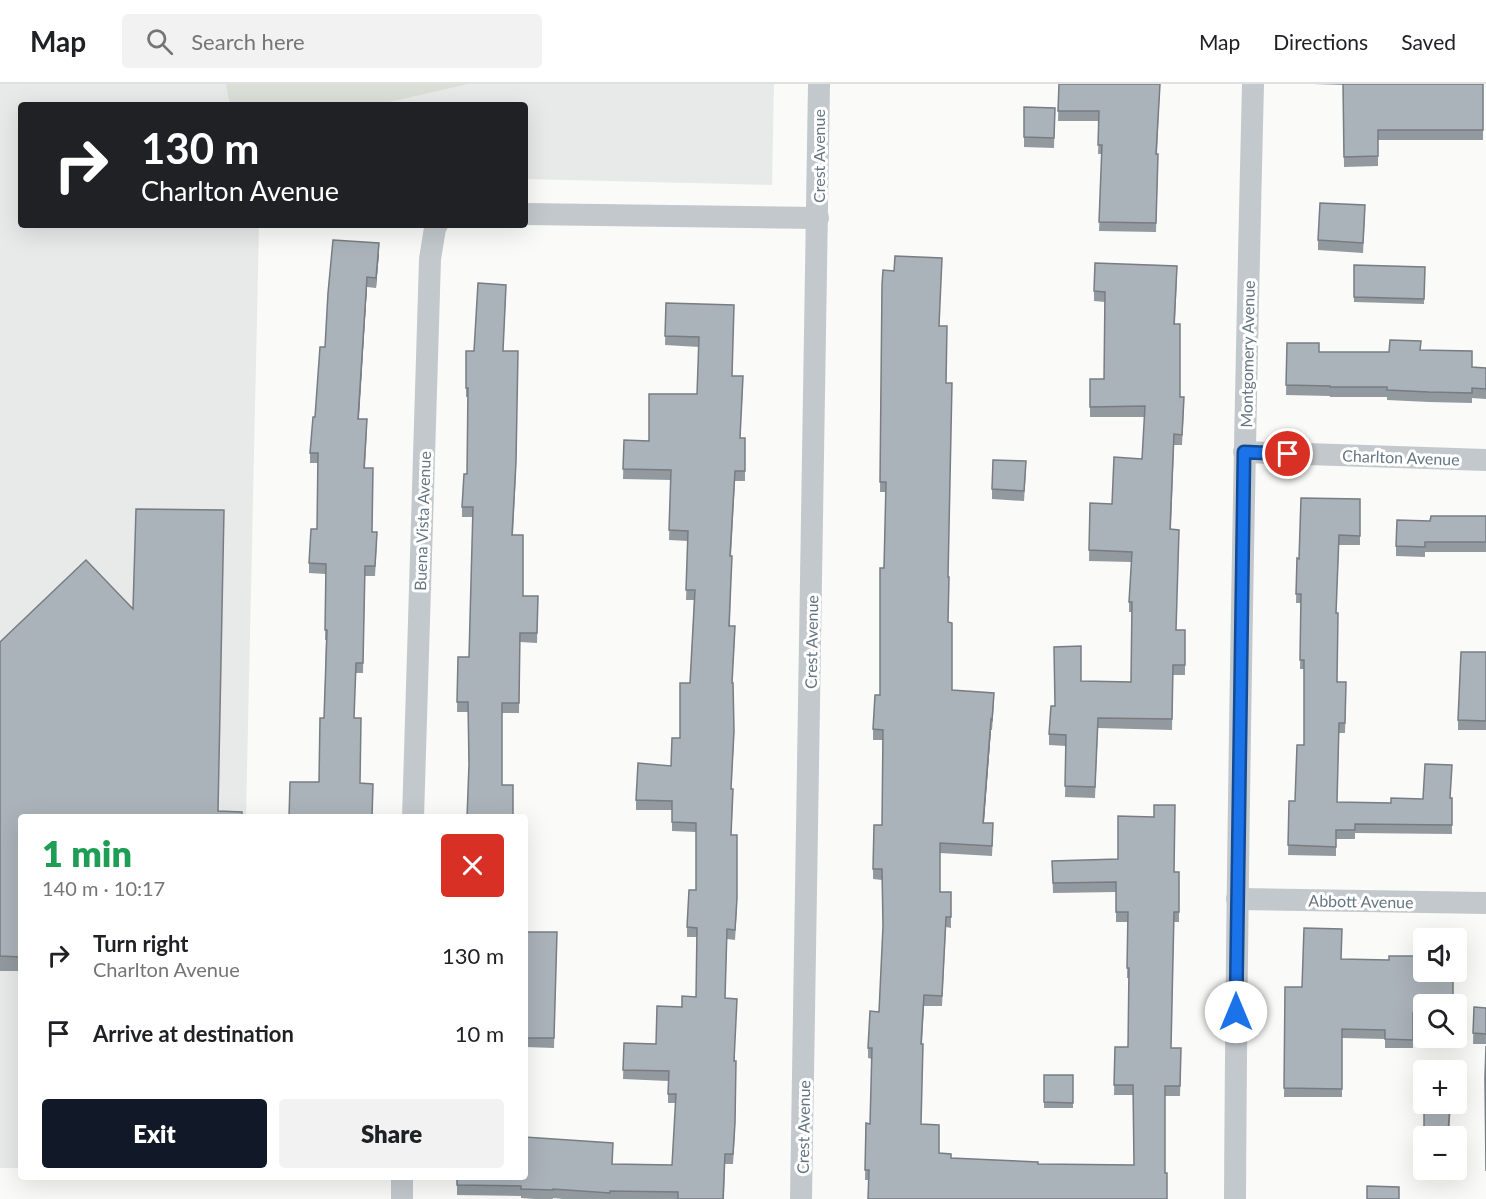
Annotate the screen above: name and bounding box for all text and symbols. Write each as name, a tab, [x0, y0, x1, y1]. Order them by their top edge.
search box	[122, 14, 542, 68]
text: Map	[30, 24, 86, 58]
icon: search	[143, 25, 176, 58]
text: Search here	[191, 28, 305, 55]
text: Map	[1199, 29, 1240, 54]
text: Directions	[1273, 29, 1368, 54]
text: Saved	[1401, 29, 1456, 54]
street label: Crest Avenue	[809, 109, 828, 203]
text: 130 m	[141, 123, 259, 173]
icon: right	[42, 126, 120, 204]
text: Charlton Avenue	[141, 174, 339, 207]
street label: Montgomery Avenue	[1236, 280, 1258, 428]
pin	[1262, 428, 1313, 479]
icon: arrive	[1271, 437, 1304, 470]
street label: Charlton Avenue	[1342, 445, 1460, 469]
street label: Buena Vista Avenue	[410, 451, 434, 591]
street label: Crest Avenue	[801, 595, 821, 689]
text: 1 min	[42, 831, 132, 875]
button: close	[441, 834, 504, 897]
text: 140 m · 10:17	[42, 876, 165, 900]
street label: Abbott Avenue	[1308, 891, 1414, 911]
map controls	[1413, 928, 1467, 1180]
button: sound	[1413, 928, 1467, 982]
text: Turn right	[93, 930, 188, 957]
icon: right	[42, 939, 75, 972]
text: 130 m	[442, 942, 504, 969]
text: Charlton Avenue	[93, 957, 240, 981]
position arrow	[1204, 980, 1268, 1044]
button: search	[1413, 994, 1467, 1048]
icon: arrive	[42, 1017, 75, 1050]
text: Arrive at destination	[93, 1020, 294, 1047]
text: 10 m	[455, 1020, 504, 1047]
button: +	[1413, 1060, 1467, 1114]
street label: Crest Avenue	[793, 1080, 813, 1174]
button: Exit	[42, 1099, 267, 1168]
button: Share	[279, 1099, 504, 1168]
button: −	[1413, 1126, 1467, 1180]

